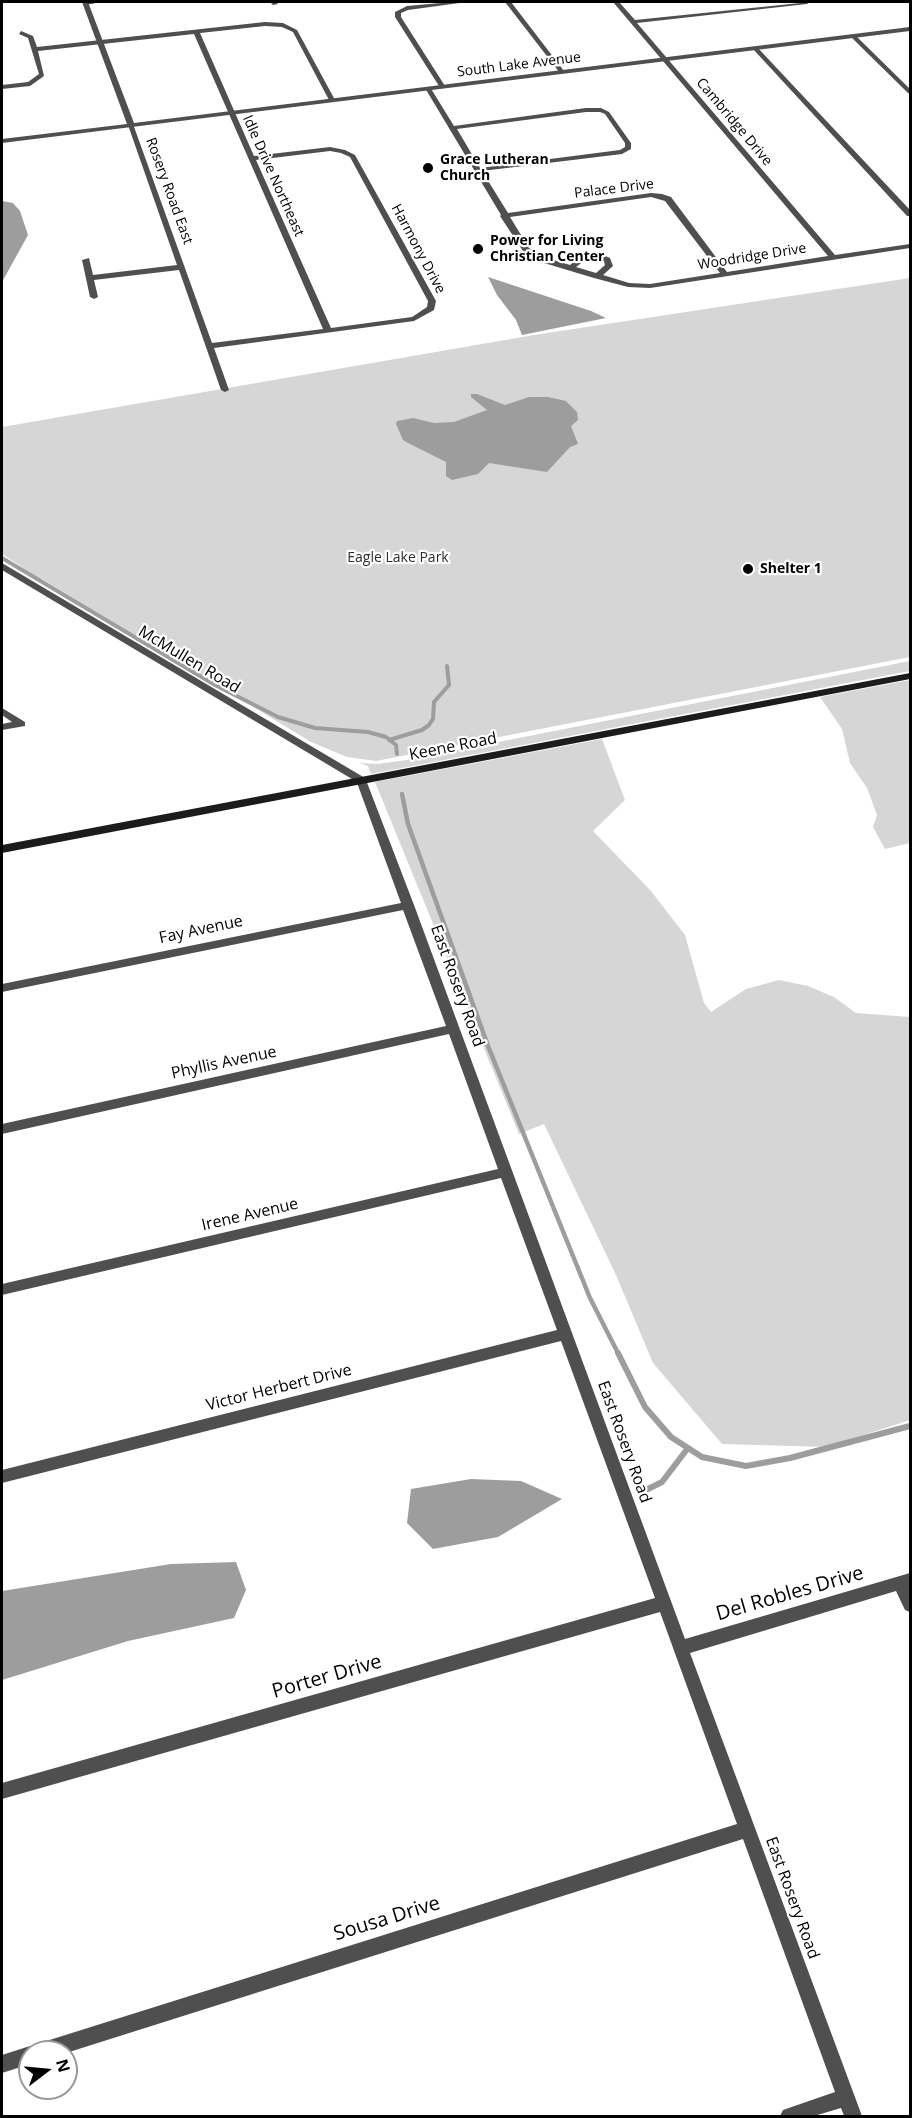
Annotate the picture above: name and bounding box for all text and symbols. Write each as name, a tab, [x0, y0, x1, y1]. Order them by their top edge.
street label: South Lake Avenue	[456, 49, 582, 81]
street label: Cambridge Drive	[692, 75, 776, 169]
street label: Idle Drive Northeast	[239, 113, 307, 239]
street label: Rosery Road East	[142, 135, 196, 247]
place label: Grace Lutheran Church	[440, 152, 549, 184]
marker: Grace Lutheran Church	[421, 161, 435, 175]
street label: Palace Drive	[573, 176, 655, 202]
street label: Harmony Drive	[387, 201, 449, 297]
place label: Power for Living Christian Center	[490, 233, 604, 266]
street label: Woodridge Drive	[697, 240, 807, 274]
marker: Power for Living Christian Center	[471, 242, 485, 256]
park label: Eagle Lake Park	[347, 550, 449, 566]
place label: Shelter 1	[760, 561, 822, 577]
marker: Shelter 1	[741, 562, 755, 576]
street label: McMullen Road	[135, 622, 243, 698]
street label: Keene Road	[408, 729, 498, 765]
street label: Fay Avenue	[157, 912, 245, 948]
street label: East Rosery Road	[426, 922, 488, 1050]
street label: Phyllis Avenue	[170, 1042, 278, 1084]
street label: Irene Avenue	[200, 1195, 300, 1235]
street label: Victor Herbert Drive	[204, 1361, 354, 1415]
street label: East Rosery Road	[593, 1378, 655, 1506]
street label: Del Robles Drive	[713, 1561, 867, 1627]
street label: Porter Drive	[269, 1650, 385, 1704]
street label: East Rosery Road	[761, 1834, 823, 1962]
street label: Sousa Drive	[331, 1891, 443, 1947]
north arrow	[18, 2040, 78, 2100]
text: N	[51, 2056, 76, 2075]

